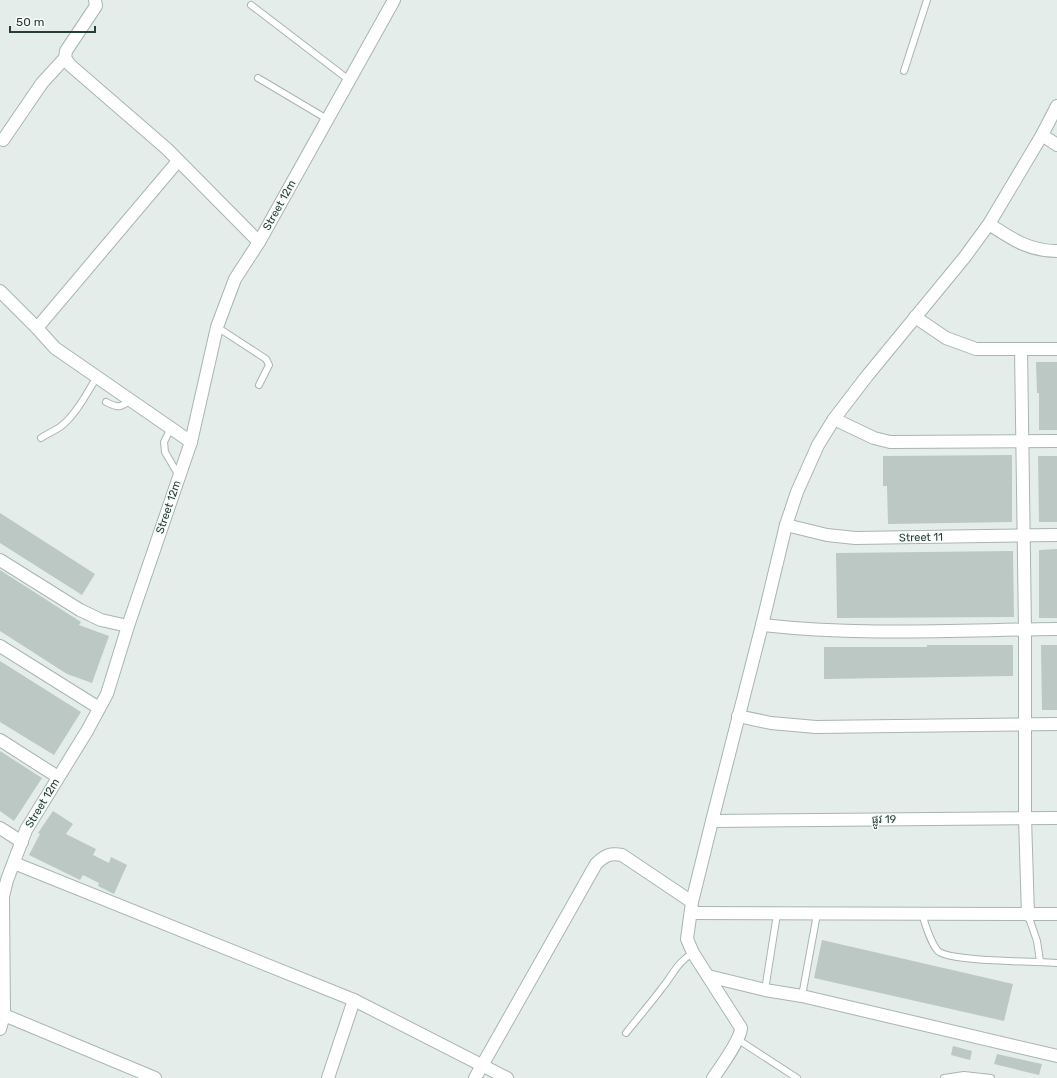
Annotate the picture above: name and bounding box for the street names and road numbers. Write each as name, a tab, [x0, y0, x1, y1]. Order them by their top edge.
street label: Street 12m	[260, 178, 299, 233]
street label: Street 12m	[153, 479, 184, 535]
street label: Street 11	[899, 531, 943, 544]
street label: Street 12m	[23, 776, 62, 830]
street label: ផ្លូវ 19	[872, 813, 896, 829]

